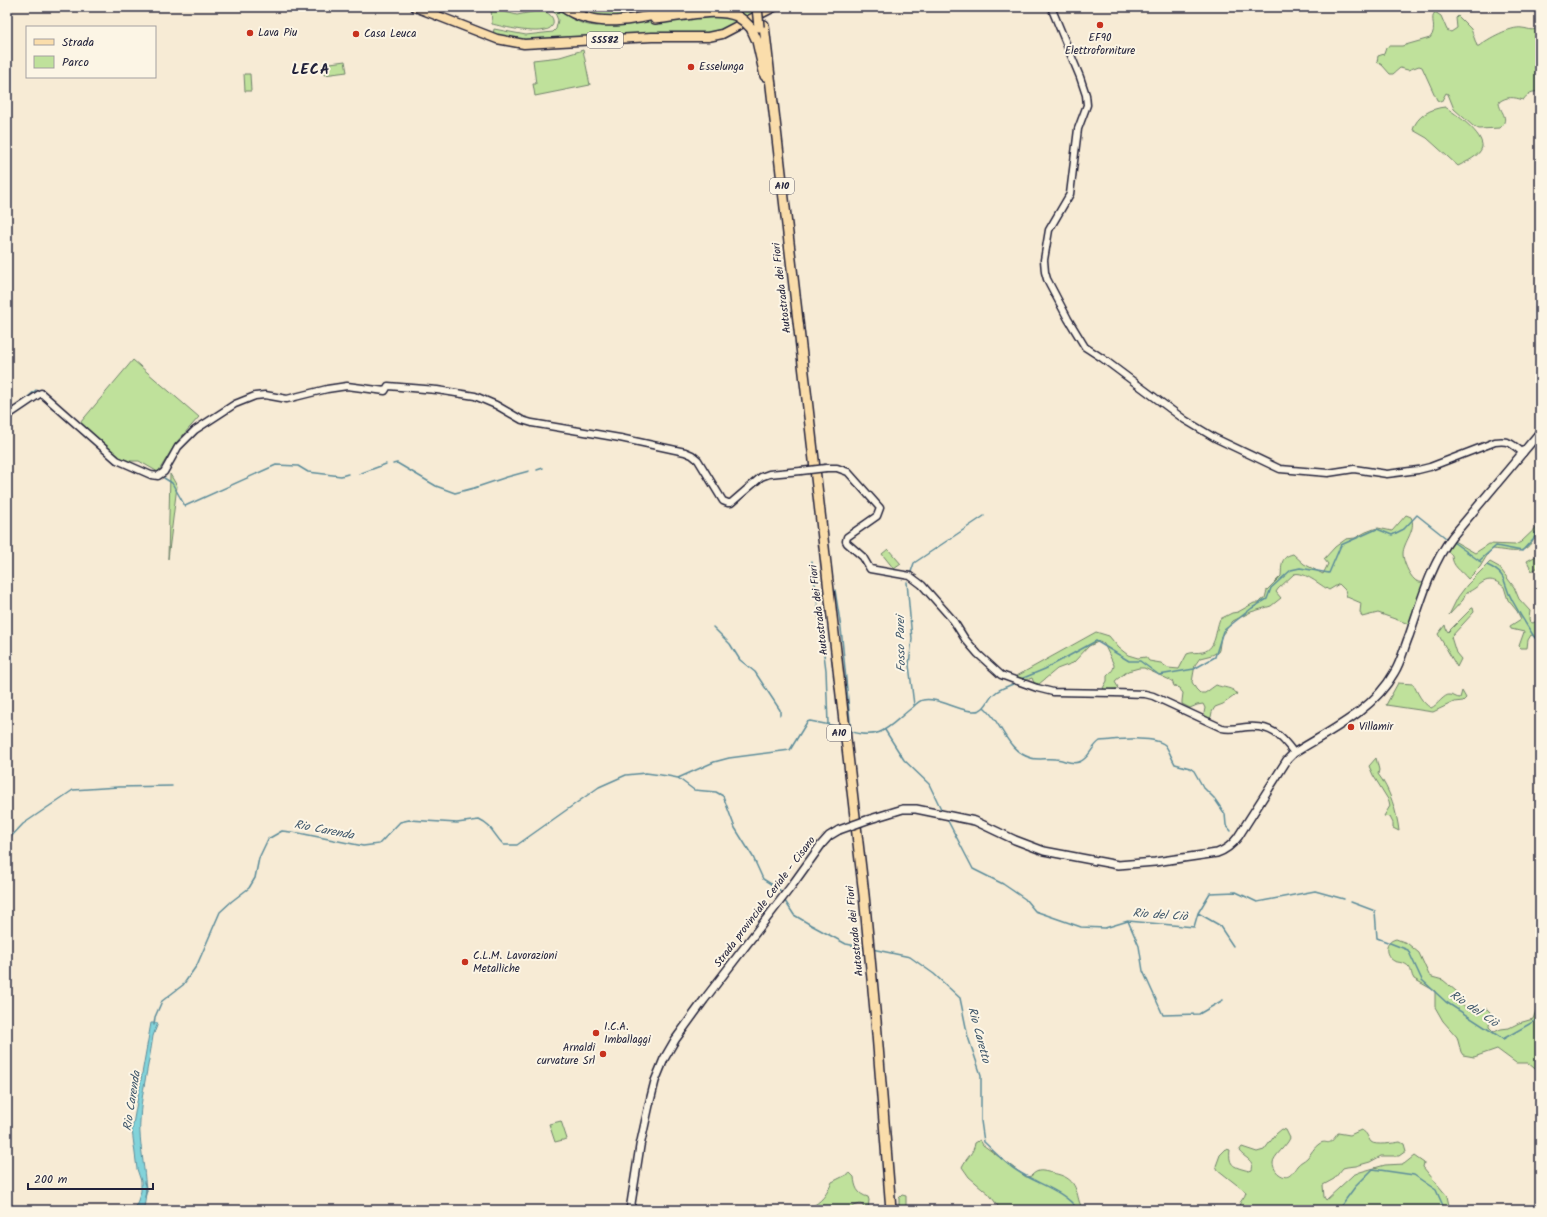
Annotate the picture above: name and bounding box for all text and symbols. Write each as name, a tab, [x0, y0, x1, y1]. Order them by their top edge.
marker: EF90 Elettroforniture	[1095, 20, 1105, 30]
place label: Lava Piu	[258, 24, 298, 42]
place label: Casa Leuca	[364, 25, 416, 43]
legend	[26, 26, 156, 78]
marker: Lava Piu	[245, 28, 255, 38]
marker: Casa Leuca	[351, 29, 361, 39]
place label: EF90 Elettroforniture	[1065, 29, 1135, 60]
road number: SS582	[587, 32, 623, 48]
text: Strada	[62, 33, 95, 52]
text: Parco	[62, 53, 89, 72]
district label: LECA	[291, 58, 331, 82]
place label: Esselunga	[699, 58, 744, 76]
marker: Esselunga	[686, 62, 696, 72]
road number: A10	[770, 178, 794, 194]
street label: Autostrada dei Fiori	[767, 241, 796, 334]
street label: Autostrada dei Fiori	[804, 563, 833, 656]
water label: Fosso Parei	[891, 612, 911, 672]
place label: Villamir	[1359, 718, 1394, 736]
marker: Villamir	[1346, 722, 1356, 732]
road number: A10	[827, 725, 851, 741]
water label: Rio Carenda	[293, 815, 357, 845]
street label: Strada provinciale Ceriale - Cisano	[710, 833, 820, 971]
street label: Autostrada dei Fiori	[841, 884, 869, 977]
water label: Rio del Ciò	[1132, 904, 1190, 926]
place label: C.L.M. Lavorazioni Metalliche	[473, 947, 557, 978]
marker: C.L.M. Lavorazioni Metalliche	[460, 957, 470, 967]
water label: Rio del Ciò	[1446, 986, 1503, 1033]
water label: Rio Caretto	[962, 1005, 996, 1067]
place label: I.C.A. Imballaggi	[604, 1018, 651, 1049]
marker: I.C.A. Imballaggi	[591, 1028, 601, 1038]
place label: Arnaldi curvature Srl	[537, 1039, 595, 1070]
marker: Arnaldi curvature Srl	[598, 1049, 608, 1059]
water label: Rio Carenda	[118, 1068, 146, 1132]
scale bar	[28, 1165, 153, 1191]
text: 200 m	[34, 1170, 68, 1189]

